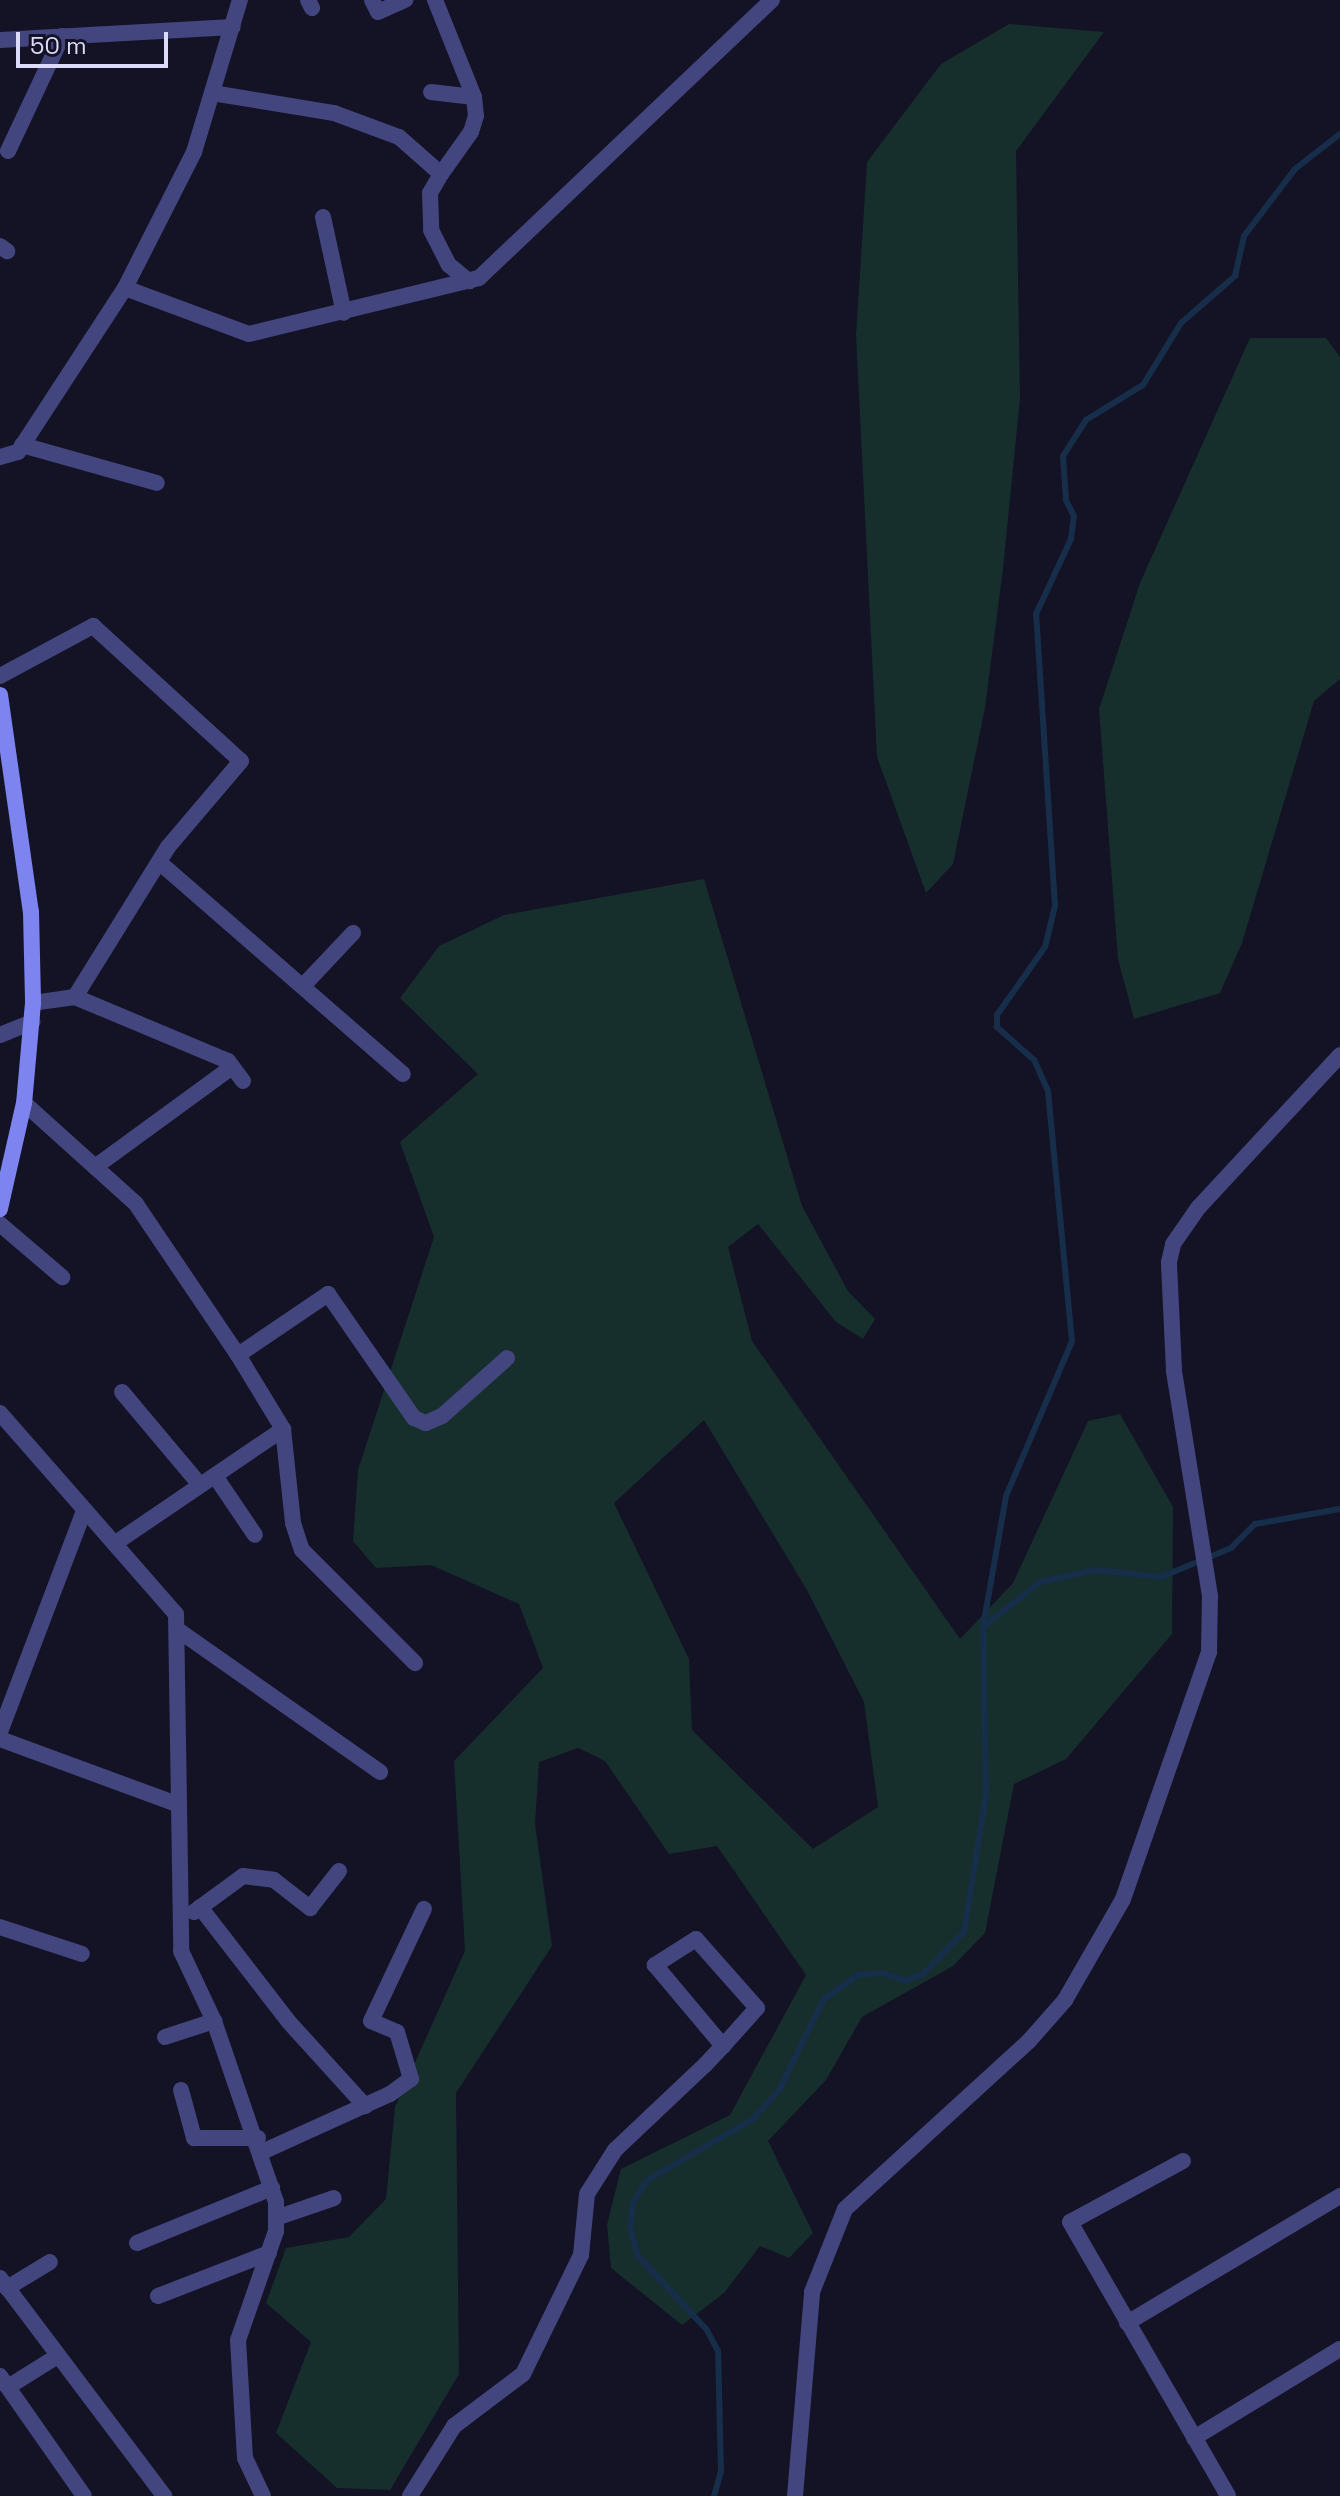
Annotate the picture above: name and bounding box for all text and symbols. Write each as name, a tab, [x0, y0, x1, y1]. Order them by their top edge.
scale bar	[20, 16, 172, 66]
text: 50 m	[30, 30, 87, 61]

